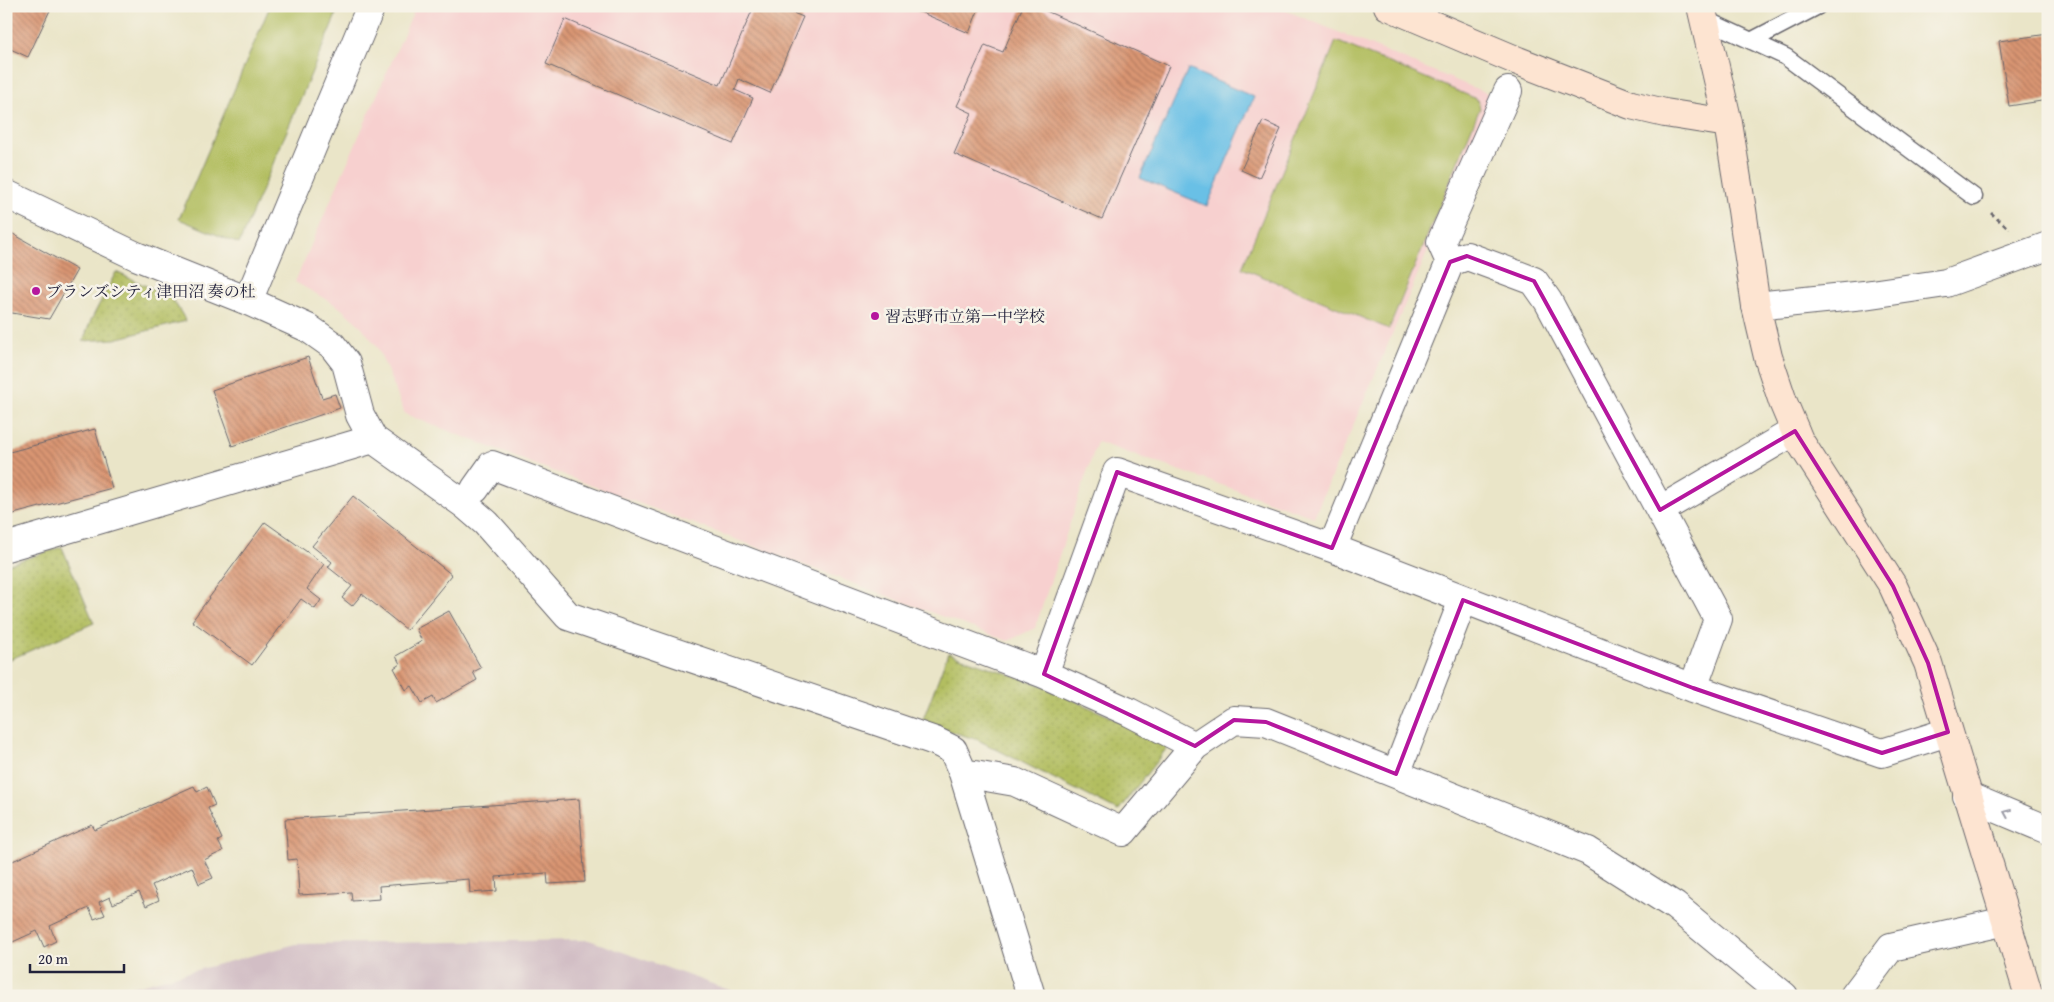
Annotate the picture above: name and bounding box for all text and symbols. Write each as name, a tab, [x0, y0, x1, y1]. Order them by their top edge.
place label: ブランズシティ津田沼 奏の杜	[46, 279, 256, 303]
marker: ブランズシティ津田沼 奏の杜	[30, 285, 42, 297]
place label: 習志野市立第一中学校	[885, 304, 1045, 328]
marker: 習志野市立第一中学校	[869, 310, 881, 322]
one-way arrow	[2003, 808, 2012, 819]
scale bar	[30, 942, 124, 974]
text: 20 m	[38, 948, 69, 969]

